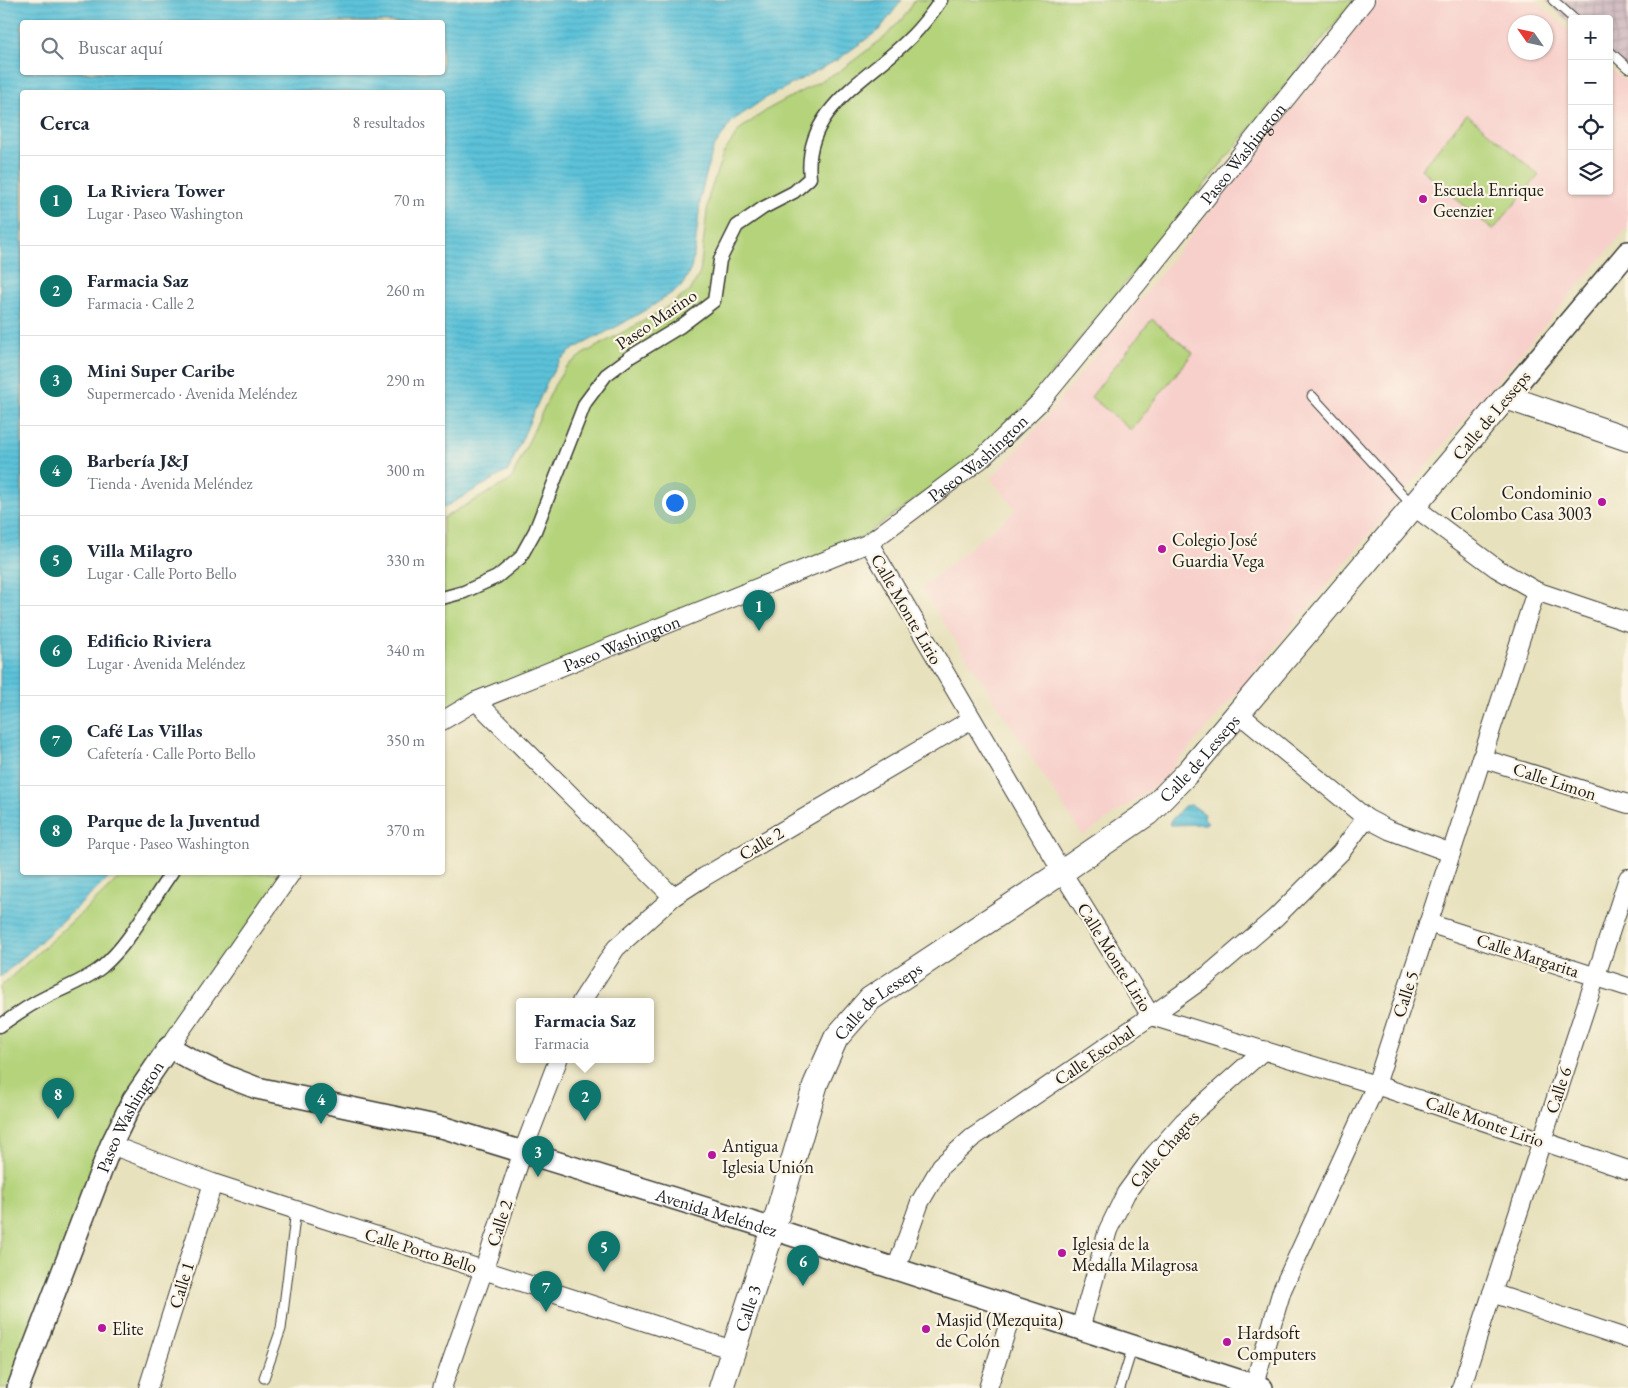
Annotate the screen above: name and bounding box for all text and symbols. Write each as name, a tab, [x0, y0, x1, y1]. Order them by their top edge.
north arrow	[1508, 15, 1553, 60]
map controls	[1568, 15, 1613, 195]
button: +	[1568, 15, 1613, 60]
search box	[20, 20, 445, 75]
icon: search	[38, 34, 66, 62]
text: Buscar aquí	[78, 35, 163, 60]
button: −	[1568, 60, 1613, 105]
street label: Paseo Washington	[1194, 97, 1290, 209]
button: locate	[1568, 105, 1613, 150]
text: Cerca	[40, 109, 90, 136]
text: 8 resultados	[353, 112, 425, 133]
button: layers	[1568, 150, 1613, 195]
text: La Riviera Tower	[87, 178, 225, 203]
place label: Escuela Enrique Geenzier	[1433, 178, 1544, 222]
text: 1	[52, 190, 60, 211]
text: 70 m	[394, 190, 425, 211]
marker: Escuela Enrique Geenzier	[1417, 193, 1429, 205]
text: Lugar · Paseo Washington	[87, 203, 243, 224]
text: Farmacia Saz	[87, 268, 189, 293]
text: 2	[52, 280, 60, 301]
text: 260 m	[386, 280, 425, 301]
street label: Paseo Marino	[611, 283, 701, 355]
text: Farmacia · Calle 2	[87, 293, 194, 314]
text: Mini Super Caribe	[87, 358, 235, 383]
street label: Calle de Lesseps	[1447, 365, 1535, 465]
text: 3	[52, 370, 60, 391]
text: 290 m	[386, 370, 425, 391]
text: Supermercado · Avenida Meléndez	[87, 383, 297, 404]
street label: Paseo Washington	[923, 409, 1033, 507]
text: Barbería J&J	[87, 448, 189, 473]
text: 4	[52, 460, 60, 481]
text: 300 m	[386, 460, 425, 481]
text: Tienda · Avenida Meléndez	[87, 473, 253, 494]
place label: Condominio Colombo Casa 3003	[1450, 481, 1592, 525]
your location	[662, 490, 688, 516]
marker: Condominio Colombo Casa 3003	[1596, 496, 1608, 508]
place label: Colegio José Guardia Vega	[1172, 528, 1265, 572]
text: Villa Milagro	[87, 538, 193, 563]
marker: Colegio José Guardia Vega	[1156, 543, 1168, 555]
text: 5	[52, 550, 60, 571]
text: 330 m	[386, 550, 425, 571]
street label: Calle Monte Lirio	[866, 550, 948, 669]
text: Lugar · Calle Porto Bello	[87, 563, 237, 584]
pin: 1	[743, 590, 775, 631]
street label: Paseo Washington	[559, 609, 684, 676]
text: Edificio Riviera	[87, 628, 212, 653]
text: 6	[52, 640, 60, 661]
text: 340 m	[386, 640, 425, 661]
text: Lugar · Avenida Meléndez	[87, 653, 245, 674]
street label: Calle de Lesseps	[1154, 709, 1244, 807]
text: Café Las Villas	[87, 718, 203, 743]
text: 7	[52, 730, 60, 751]
text: 350 m	[386, 730, 425, 751]
text: Cafetería · Calle Porto Bello	[87, 743, 256, 764]
street label: Calle Limon	[1510, 757, 1600, 805]
text: Parque de la Juventud	[87, 808, 260, 833]
text: 8	[52, 820, 60, 841]
text: 370 m	[386, 820, 425, 841]
street label: Calle 2	[735, 821, 788, 865]
text: Parque · Paseo Washington	[87, 833, 250, 854]
street label: Calle Monte Lirio	[1072, 898, 1158, 1016]
street label: Calle Margarita	[1474, 928, 1583, 983]
street label: Calle de Lesseps	[828, 956, 926, 1045]
street label: Calle 5	[1387, 968, 1423, 1020]
popup	[516, 998, 654, 1063]
text: Farmacia Saz	[534, 1008, 636, 1033]
street label: Calle Escobal	[1050, 1020, 1138, 1090]
text: Farmacia	[534, 1033, 589, 1054]
street label: Paseo Washington	[90, 1055, 169, 1176]
street label: Calle 6	[1540, 1063, 1576, 1116]
pin: 8	[42, 1078, 74, 1119]
pin: 2	[569, 1080, 601, 1121]
pin: 4	[305, 1083, 337, 1124]
street label: Calle Monte Lirio	[1423, 1090, 1547, 1152]
street label: Calle Chagres	[1124, 1105, 1204, 1192]
place label: Antigua Iglesia Unión	[721, 1134, 814, 1178]
pin: 3	[522, 1136, 554, 1177]
marker: Antigua Iglesia Unión	[706, 1149, 718, 1161]
street label: Avenida Meléndez	[652, 1182, 781, 1241]
street label: Calle 2	[481, 1196, 517, 1249]
street label: Calle Porto Bello	[362, 1222, 480, 1278]
pin: 5	[588, 1231, 620, 1272]
place label: Iglesia de la Medalla Milagrosa	[1072, 1232, 1199, 1276]
pin: 6	[787, 1245, 819, 1286]
marker: Iglesia de la Medalla Milagrosa	[1056, 1247, 1068, 1259]
street label: Calle 1	[163, 1259, 199, 1311]
pin: 7	[530, 1271, 562, 1312]
street label: Calle 3	[729, 1282, 765, 1335]
place label: Masjid (Mezquita) de Colón	[936, 1308, 1063, 1352]
place label: Elite	[112, 1317, 144, 1340]
place label: Hardsoft Computers	[1237, 1321, 1316, 1365]
marker: Elite	[96, 1322, 108, 1334]
marker: Masjid (Mezquita) de Colón	[920, 1323, 932, 1335]
marker: Hardsoft Computers	[1221, 1336, 1233, 1348]

